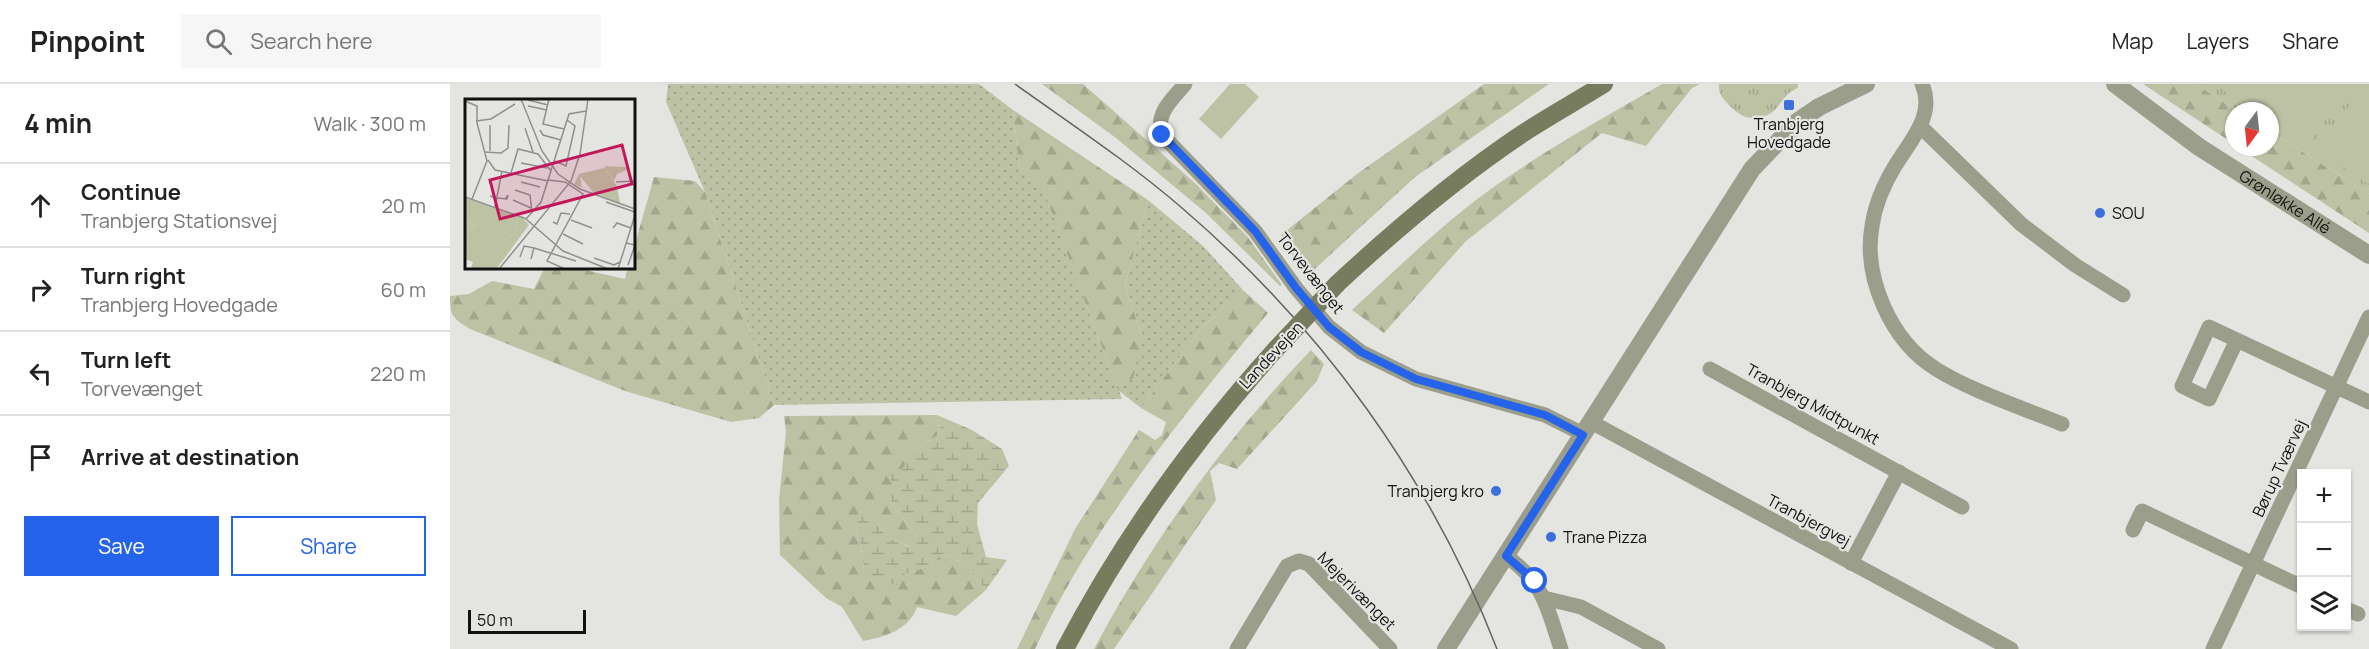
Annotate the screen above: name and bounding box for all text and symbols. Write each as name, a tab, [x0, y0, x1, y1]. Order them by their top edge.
search box	[181, 14, 601, 68]
text: Pinpoint	[30, 22, 145, 60]
icon: search	[202, 25, 235, 58]
text: Search here	[250, 26, 373, 56]
text: Map	[2112, 27, 2153, 55]
text: Layers	[2186, 27, 2249, 55]
text: Share	[2282, 27, 2339, 55]
marker: Tranbjerg Hovedgade	[1782, 98, 1796, 112]
inset map	[465, 99, 634, 268]
north arrow	[2225, 102, 2279, 156]
text: 4 min	[24, 105, 92, 141]
text: Walk · 300 m	[314, 110, 426, 137]
place label: Tranbjerg Hovedgade	[1747, 113, 1831, 153]
route end	[1148, 121, 1174, 147]
street label: Grønløkke Allé	[2235, 164, 2335, 239]
text: Continue	[81, 177, 181, 207]
icon: ahead	[24, 189, 57, 222]
text: 20 m	[381, 192, 426, 219]
place label: SOU	[2112, 202, 2145, 224]
marker: SOU	[2093, 206, 2107, 220]
text: Tranbjerg Stationsvej	[81, 207, 277, 234]
street label: Torvevænget	[1272, 228, 1350, 318]
text: Turn right	[81, 261, 186, 291]
icon: right	[24, 273, 57, 306]
text: 60 m	[380, 276, 426, 303]
text: Tranbjerg Hovedgade	[81, 291, 278, 318]
street label: Landevejen	[1234, 316, 1308, 394]
text: Turn left	[81, 345, 171, 375]
icon: left	[24, 357, 57, 390]
street label: Tranbjerg Midtpunkt	[1742, 358, 1884, 450]
text: 220 m	[370, 360, 426, 387]
text: Torvevænget	[81, 375, 203, 402]
street label: Børup Tværvej	[2247, 416, 2311, 520]
icon: arrive	[24, 441, 57, 474]
text: Arrive at destination	[81, 442, 299, 472]
map controls	[2297, 469, 2351, 631]
button: +	[2297, 469, 2351, 523]
place label: Tranbjerg kro	[1387, 480, 1484, 502]
marker: Tranbjerg kro	[1489, 484, 1503, 498]
street label: Tranbjergvej	[1763, 489, 1855, 551]
button: Save	[24, 516, 219, 576]
button: Share	[231, 516, 426, 576]
button: −	[2297, 523, 2351, 577]
place label: Trane Pizza	[1563, 526, 1647, 548]
marker: Trane Pizza	[1544, 530, 1558, 544]
street label: Mejerivænget	[1313, 547, 1401, 635]
route start	[1521, 567, 1547, 593]
button: layers	[2297, 577, 2351, 631]
scale bar	[468, 607, 586, 634]
text: 50 m	[477, 609, 513, 631]

